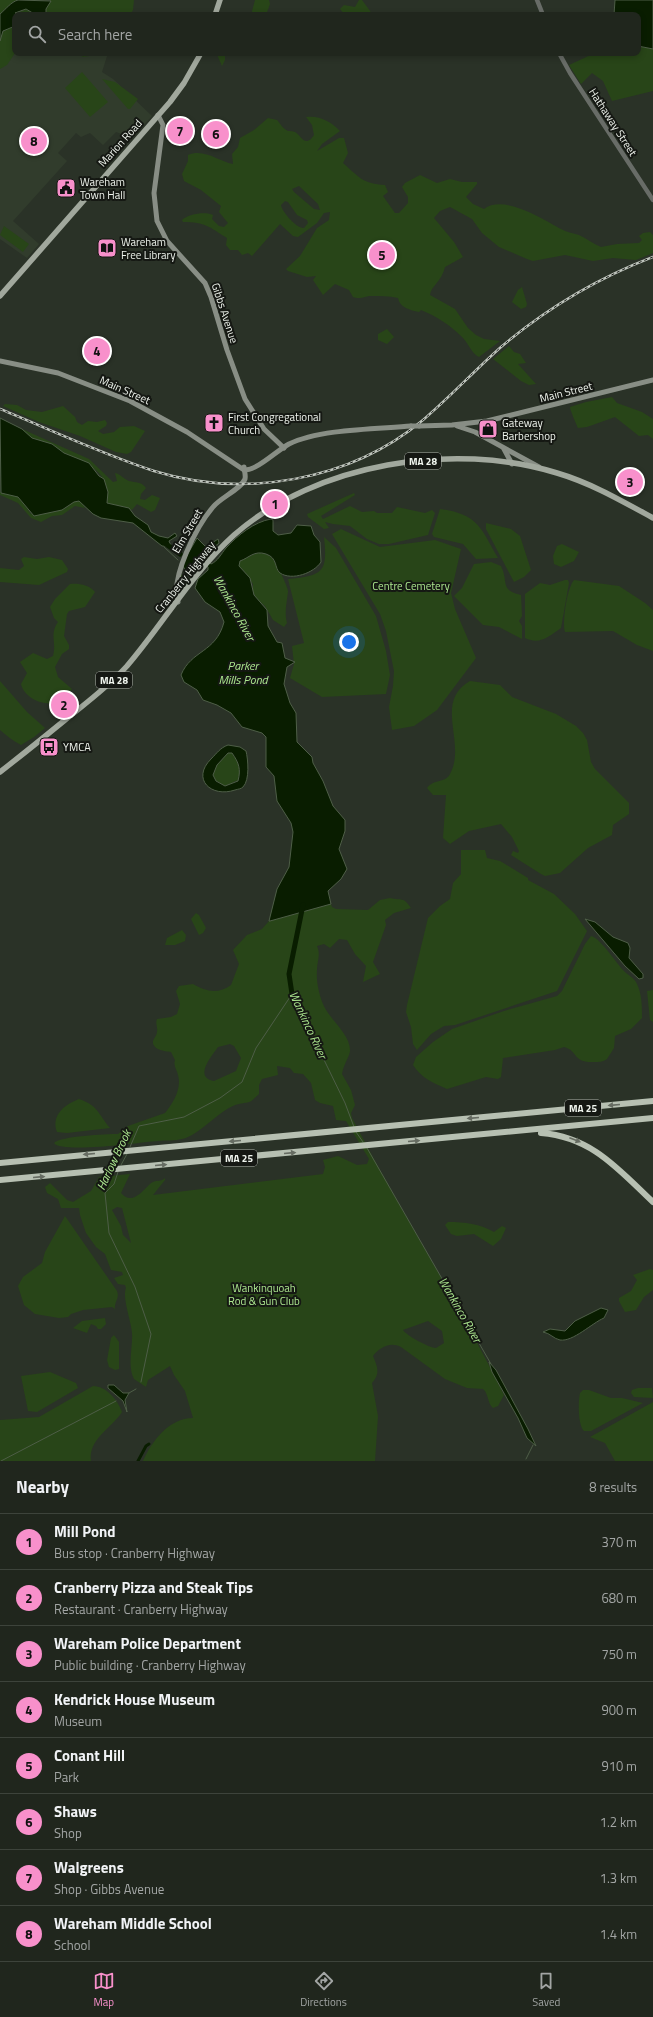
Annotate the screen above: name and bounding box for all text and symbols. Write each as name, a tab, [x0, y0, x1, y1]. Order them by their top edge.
search box	[12, 12, 641, 56]
icon: search	[26, 23, 48, 45]
text: Search here	[58, 23, 132, 46]
street label: Hathaway Street	[585, 85, 641, 159]
street label: Marion Road	[94, 116, 146, 170]
pin: 7	[167, 116, 193, 146]
pin: 6	[203, 119, 229, 149]
pin: 8	[21, 126, 47, 156]
place label: Wareham Town Hall	[80, 174, 125, 203]
public building icon: Wareham Town Hall	[55, 177, 77, 199]
place label: Wareham Free Library	[121, 234, 176, 263]
library icon: Wareham Free Library	[96, 237, 118, 259]
pin: 5	[369, 240, 395, 270]
street label: Gibbs Avenue	[208, 281, 242, 346]
pin: 4	[84, 336, 110, 366]
street label: Main Street	[97, 372, 153, 408]
street label: Main Street	[538, 378, 594, 406]
place label: First Congregational Church	[228, 409, 321, 438]
church icon: First Congregational Church	[203, 412, 225, 434]
place label: Gateway Barbershop	[502, 415, 556, 444]
shop icon: Gateway Barbershop	[477, 418, 499, 440]
road number: MA 28	[405, 453, 441, 469]
pin: 3	[617, 467, 643, 497]
pin: 1	[262, 489, 288, 519]
street label: Elm Street	[168, 506, 206, 556]
street label: Cranberry Highway	[151, 537, 219, 616]
water label: Wankinco River	[209, 571, 261, 646]
park label: Centre Cemetery	[372, 578, 450, 594]
your location	[339, 632, 359, 652]
water label: Parker Mills Pond	[218, 656, 270, 689]
road number: MA 28	[96, 672, 132, 688]
pin: 2	[51, 690, 77, 720]
bus stop icon: YMCA	[38, 736, 60, 758]
place label: YMCA	[63, 739, 91, 755]
water label: Wankinco River	[284, 988, 333, 1064]
road number: MA 25	[565, 1100, 601, 1116]
one-way arrow	[608, 1102, 620, 1108]
one-way arrow	[467, 1115, 479, 1121]
water label: Harlow Brook	[91, 1125, 137, 1193]
one-way arrow	[229, 1137, 241, 1144]
one-way arrow	[570, 1137, 582, 1143]
one-way arrow	[408, 1138, 420, 1145]
road number: MA 25	[221, 1150, 257, 1166]
one-way arrow	[284, 1150, 296, 1157]
one-way arrow	[82, 1151, 95, 1158]
one-way arrow	[155, 1162, 167, 1169]
one-way arrow	[33, 1173, 45, 1180]
water label: Wankinco River	[434, 1274, 488, 1348]
park label: Wankinquoah Rod & Gun Club	[228, 1280, 300, 1309]
text: Nearby	[16, 1474, 69, 1500]
text: 8 results	[589, 1477, 637, 1497]
text: Mill Pond	[54, 1520, 116, 1543]
text: 1	[25, 1532, 33, 1552]
text: 370 m	[601, 1532, 637, 1552]
text: Bus stop · Cranberry Highway	[54, 1543, 215, 1563]
text: Cranberry Pizza and Steak Tips	[54, 1576, 253, 1599]
text: 2	[25, 1588, 33, 1608]
text: 680 m	[601, 1588, 637, 1608]
text: Restaurant · Cranberry Highway	[54, 1599, 228, 1619]
text: Wareham Police Department	[54, 1632, 241, 1655]
text: 3	[25, 1644, 33, 1664]
text: 750 m	[601, 1644, 637, 1664]
text: Public building · Cranberry Highway	[54, 1655, 246, 1675]
text: Kendrick House Museum	[54, 1688, 215, 1711]
text: 4	[25, 1700, 33, 1720]
text: 900 m	[601, 1700, 637, 1720]
text: Museum	[54, 1711, 102, 1731]
text: Conant Hill	[54, 1744, 125, 1767]
text: 5	[25, 1756, 33, 1776]
text: 910 m	[601, 1756, 637, 1776]
text: Park	[54, 1767, 79, 1787]
text: Shaws	[54, 1800, 97, 1823]
text: 6	[25, 1812, 33, 1832]
text: 1.2 km	[600, 1812, 637, 1832]
text: Shop	[54, 1823, 82, 1843]
text: Walgreens	[54, 1856, 124, 1879]
text: 7	[25, 1868, 33, 1888]
text: 1.3 km	[600, 1868, 637, 1888]
text: Shop · Gibbs Avenue	[54, 1879, 164, 1899]
text: Wareham Middle School	[54, 1912, 212, 1935]
text: 8	[25, 1924, 33, 1944]
text: 1.4 km	[600, 1924, 637, 1944]
text: School	[54, 1935, 90, 1955]
tab: Map	[93, 1970, 115, 2010]
tab: Directions	[300, 1970, 347, 2010]
tab: Saved	[532, 1970, 560, 2010]

